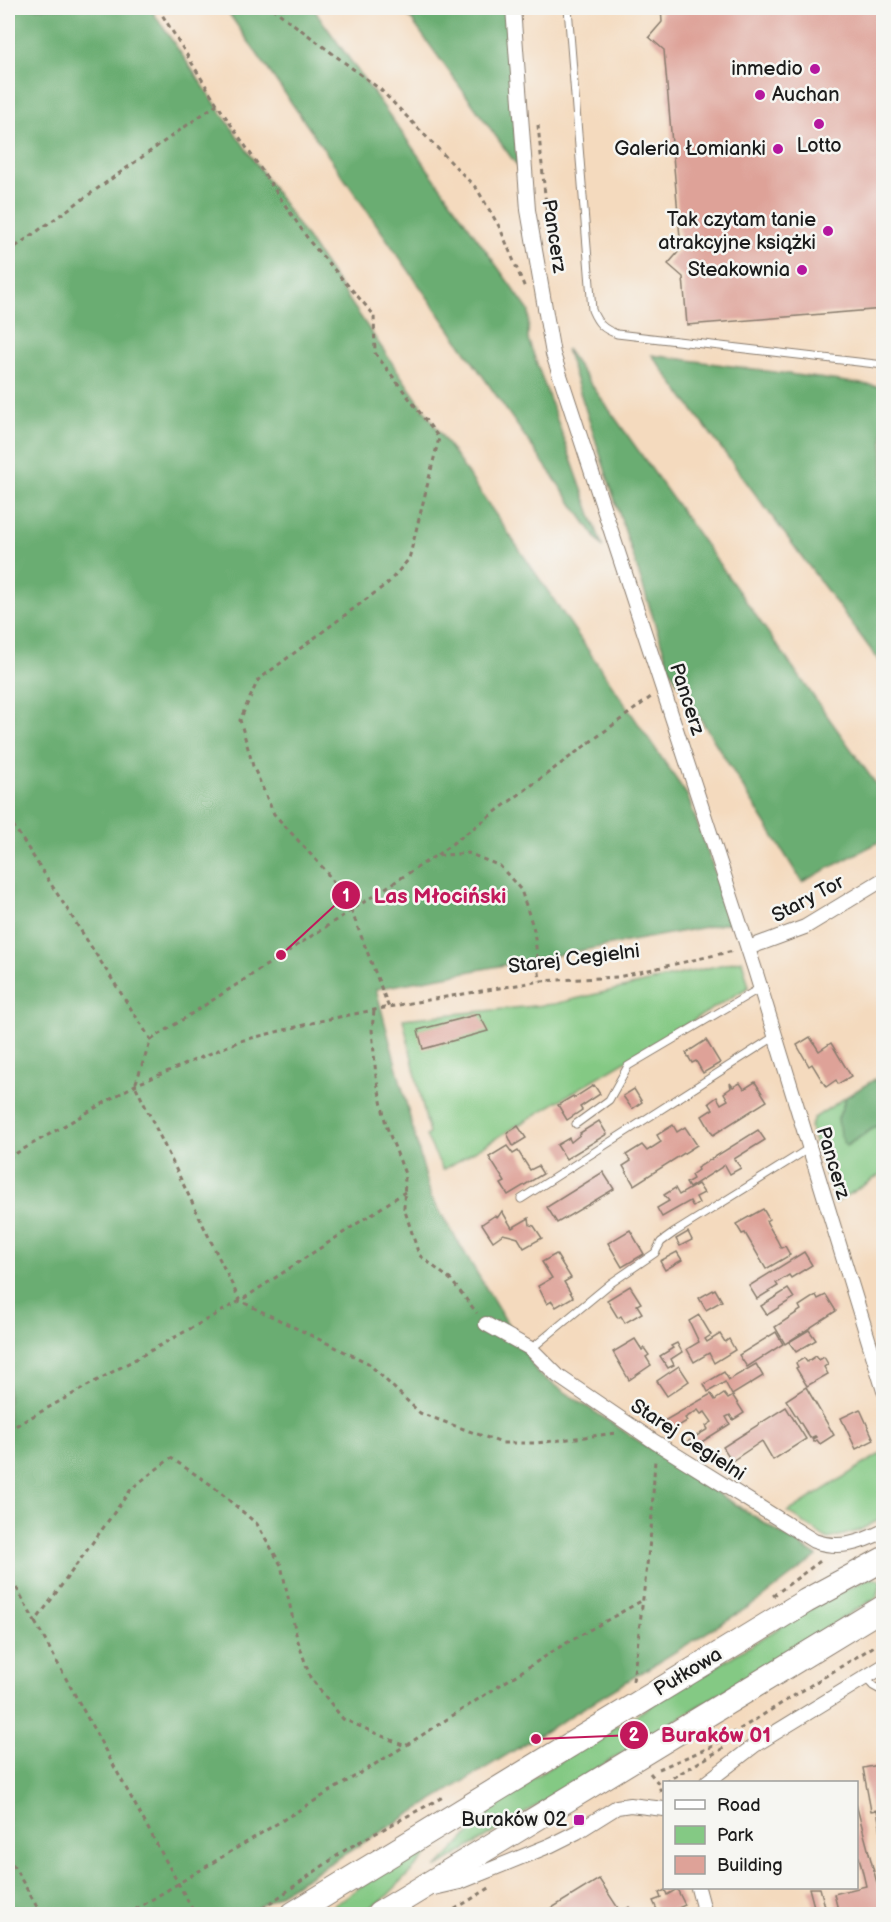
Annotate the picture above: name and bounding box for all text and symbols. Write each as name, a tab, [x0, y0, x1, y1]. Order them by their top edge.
place label: inmedio	[731, 57, 803, 81]
marker: inmedio	[808, 62, 822, 76]
place label: Auchan	[772, 83, 839, 107]
marker: Auchan	[753, 88, 767, 102]
marker: Lotto	[812, 117, 826, 131]
place label: Lotto	[796, 134, 842, 158]
place label: Galeria Łomianki	[614, 137, 766, 161]
marker: Galeria Łomianki	[771, 142, 785, 156]
street label: Pancerz	[536, 198, 572, 275]
place label: Tak czytam tanie atrakcyjne książki	[658, 208, 816, 255]
marker: Tak czytam tanie atrakcyjne książki	[821, 224, 835, 238]
place label: Steakownia	[688, 258, 790, 282]
marker: Steakownia	[795, 263, 809, 277]
street label: Pancerz	[664, 660, 710, 738]
street label: Stary Tor	[768, 870, 849, 928]
callout: Las Młociński	[331, 876, 518, 915]
text: Las Młociński	[374, 884, 506, 909]
text: 1	[342, 886, 350, 907]
street label: Starej Cegielni	[507, 939, 641, 979]
street label: Pancerz	[811, 1124, 855, 1202]
street label: Starej Cegielni	[626, 1394, 750, 1486]
street label: Pułkowa	[650, 1642, 726, 1702]
callout: Buraków 01	[619, 1716, 783, 1755]
text: Buraków 01	[661, 1723, 771, 1748]
text: 2	[629, 1725, 640, 1746]
legend	[663, 1781, 858, 1889]
text: Road	[717, 1795, 761, 1816]
place label: Buraków 02	[461, 1808, 567, 1832]
marker: Buraków 02	[572, 1813, 586, 1827]
text: Park	[717, 1825, 753, 1846]
text: Building	[717, 1855, 783, 1876]

